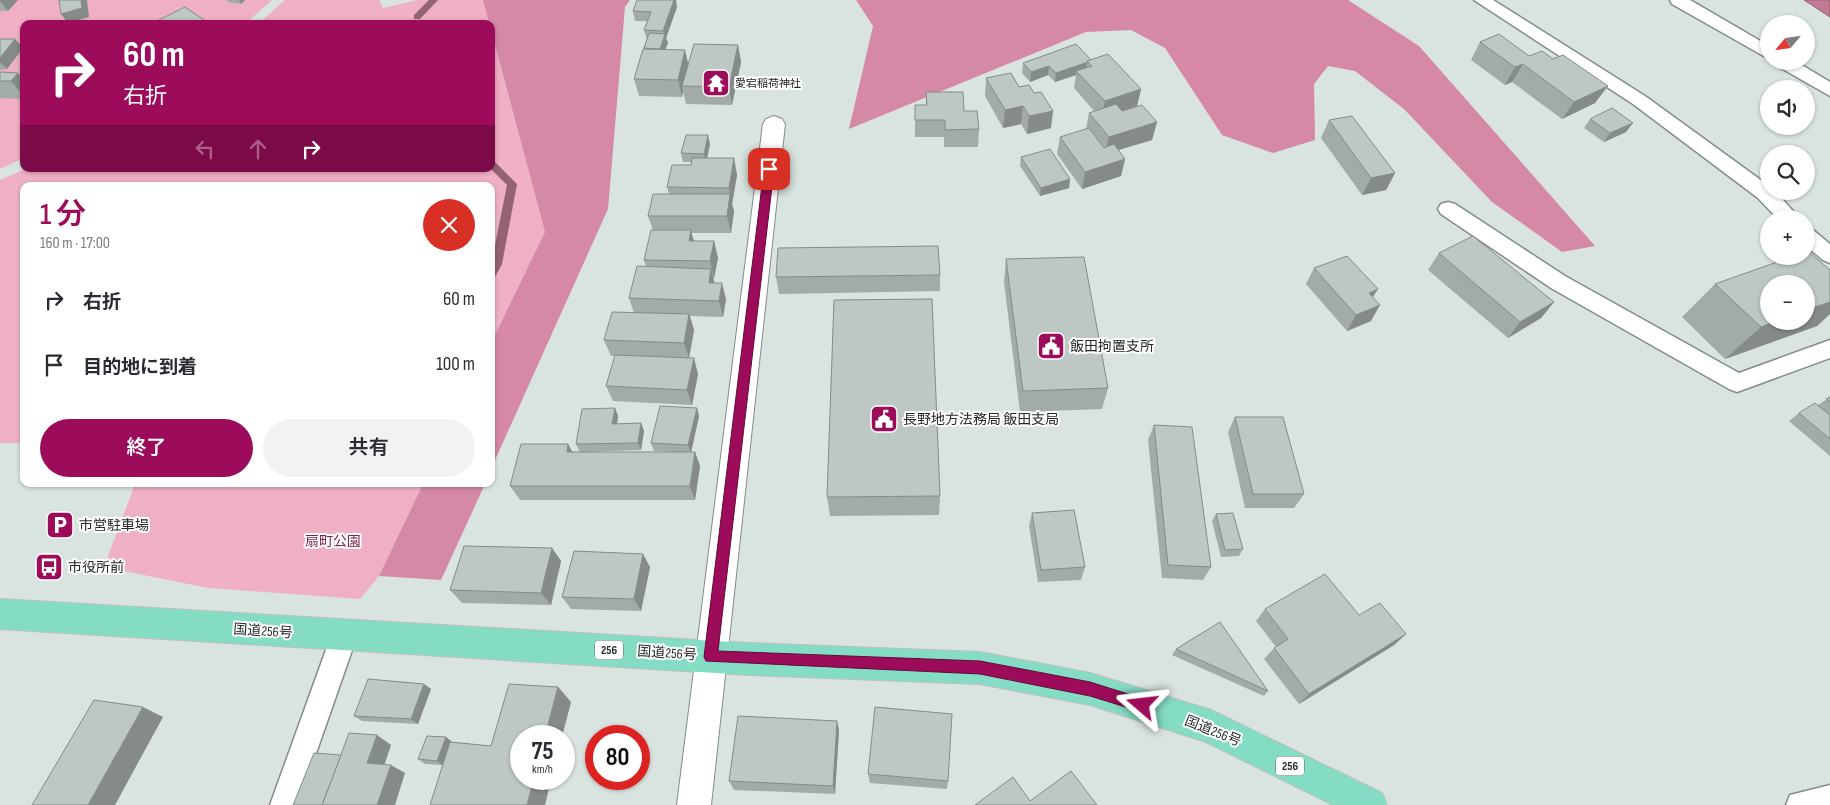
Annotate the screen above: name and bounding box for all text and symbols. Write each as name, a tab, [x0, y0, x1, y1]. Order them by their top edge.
north arrow	[1760, 15, 1815, 70]
map controls	[1760, 15, 1815, 330]
text: 60 m	[123, 34, 185, 77]
icon: right	[40, 40, 105, 105]
temple icon: 愛宕稲荷神社	[701, 68, 731, 98]
place label: 愛宕稲荷神社	[735, 77, 801, 90]
button: sound	[1760, 80, 1815, 135]
text: 右折	[123, 83, 167, 110]
icon: left	[191, 135, 219, 163]
icon: ahead	[244, 135, 272, 163]
icon: right	[297, 135, 325, 163]
button: search	[1760, 145, 1815, 200]
pin	[748, 148, 790, 190]
icon: arrive	[755, 155, 783, 183]
text: 1 分	[40, 197, 86, 233]
button: close	[423, 199, 475, 251]
button: +	[1760, 210, 1815, 265]
text: 160 m · 17:00	[40, 234, 110, 253]
button: −	[1760, 275, 1815, 330]
icon: right	[40, 286, 68, 314]
text: 60 m	[443, 288, 475, 311]
text: 右折	[83, 291, 121, 314]
public building icon: 飯田拘置支所	[1036, 331, 1066, 361]
place label: 飯田拘置支所	[1070, 338, 1154, 355]
icon: arrive	[40, 351, 68, 379]
text: 100 m	[436, 353, 475, 376]
text: 目的地に到着	[83, 356, 197, 379]
public building icon: 長野地方法務局 飯田支局	[869, 404, 899, 434]
place label: 長野地方法務局 飯田支局	[903, 411, 1059, 428]
button: 終了	[40, 419, 253, 477]
button: 共有	[263, 419, 475, 477]
parking icon: 市営駐車場	[45, 510, 75, 540]
place label: 市営駐車場	[79, 517, 149, 534]
park label: 扇町公園	[305, 533, 361, 550]
bus stop icon: 市役所前	[34, 552, 64, 582]
place label: 市役所前	[68, 559, 124, 576]
street label: 国道256号	[233, 620, 293, 642]
road number: 256	[595, 640, 623, 660]
street label: 国道256号	[637, 642, 697, 664]
position arrow	[1115, 678, 1167, 730]
street label: 国道256号	[1182, 712, 1244, 750]
speed limit sign: 80	[585, 725, 650, 790]
text: 75	[532, 736, 553, 767]
road number: 256	[1276, 756, 1304, 776]
text: km/h	[532, 762, 553, 777]

